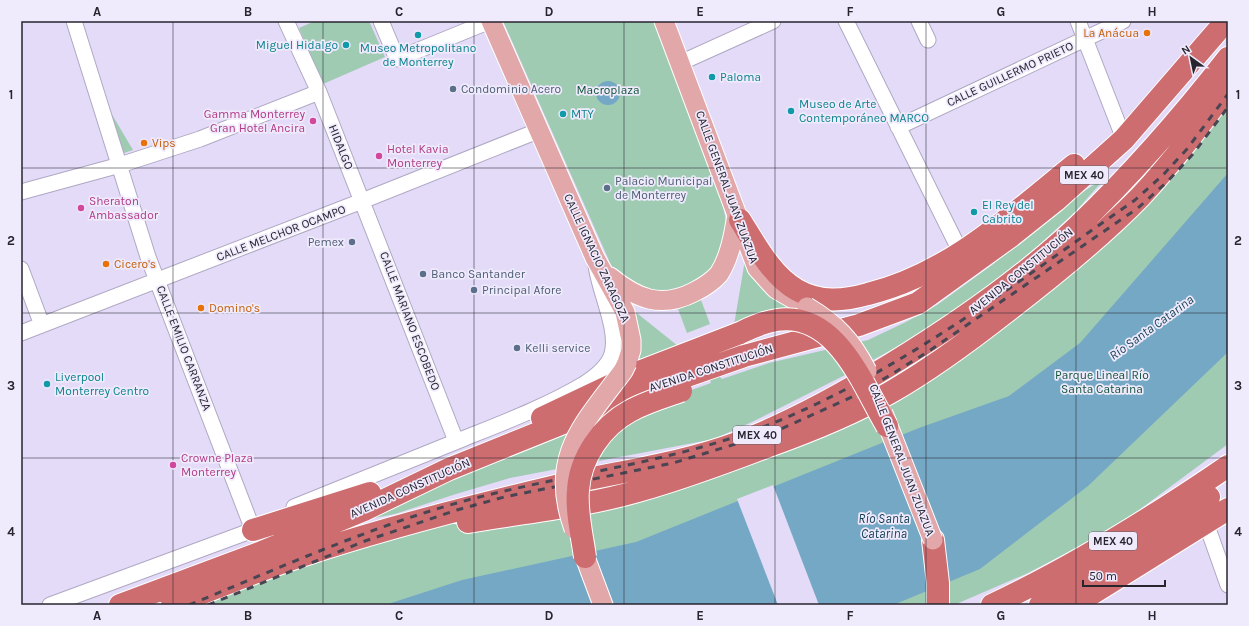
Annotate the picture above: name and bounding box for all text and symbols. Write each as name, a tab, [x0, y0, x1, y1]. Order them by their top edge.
text: A	[93, 4, 101, 19]
text: B	[244, 4, 252, 19]
text: C	[395, 4, 403, 19]
text: D	[545, 4, 554, 19]
text: E	[696, 4, 704, 19]
text: F	[846, 4, 854, 19]
text: G	[997, 4, 1005, 19]
text: H	[1147, 4, 1157, 19]
place label: La Anácua	[1083, 26, 1139, 40]
marker: La Anácua	[1142, 28, 1152, 38]
marker: Museo Metropolitano de Monterrey	[413, 30, 423, 40]
place label: Miguel Hidalgo	[256, 38, 338, 52]
street label: CALLE GUILLERMO PRIETO	[945, 38, 1076, 109]
north arrow	[1171, 38, 1211, 78]
marker: Miguel Hidalgo	[341, 40, 351, 50]
place label: Museo Metropolitano de Monterrey	[360, 41, 476, 69]
text: N	[1179, 42, 1193, 58]
place label: Paloma	[720, 70, 761, 84]
marker: Paloma	[707, 72, 717, 82]
place label: Condominio Acero	[461, 82, 561, 96]
park label: Macroplaza	[576, 83, 640, 97]
marker: Condominio Acero	[448, 84, 458, 94]
text: 1	[9, 87, 13, 102]
text: 1	[1236, 87, 1240, 102]
place label: Museo de Arte Contemporáneo MARCO	[799, 97, 929, 125]
marker: Museo de Arte Contemporáneo MARCO	[786, 106, 796, 116]
place label: Gamma Monterrey Gran Hotel Ancira	[204, 107, 305, 135]
place label: MTY	[571, 107, 594, 121]
marker: MTY	[558, 109, 568, 119]
street label: CALLE GENERAL JUAN ZUAZUA	[693, 109, 761, 265]
marker: Gamma Monterrey Gran Hotel Ancira	[308, 116, 318, 126]
street label: HIDALGO	[326, 122, 356, 172]
place label: Vips	[152, 136, 176, 150]
marker: Vips	[139, 138, 149, 148]
place label: Hotel Kavia Monterrey	[387, 142, 449, 170]
marker: Hotel Kavia Monterrey	[374, 151, 384, 161]
road number: MEX 40	[1060, 166, 1108, 184]
place label: Palacio Municipal de Monterrey	[615, 174, 712, 202]
marker: Palacio Municipal de Monterrey	[602, 183, 612, 193]
street label: CALLE IGNACIO ZARAGOZA	[561, 191, 633, 325]
place label: Sheraton Ambassador	[89, 194, 159, 222]
place label: El Rey del Cabrito	[982, 198, 1034, 226]
street label: CALLE MELCHOR OCAMPO	[214, 202, 348, 264]
marker: Sheraton Ambassador	[76, 203, 86, 213]
marker: El Rey del Cabrito	[969, 207, 979, 217]
street label: AVENIDA CONSTITUCIÓN	[966, 224, 1076, 317]
text: 2	[7, 233, 15, 248]
text: 2	[1234, 233, 1242, 248]
place label: Pemex	[308, 235, 344, 249]
marker: Pemex	[347, 237, 357, 247]
street label: CALLE MARIANO ESCOBEDO	[377, 250, 443, 393]
place label: Cicero's	[114, 257, 156, 271]
marker: Cicero's	[101, 259, 111, 269]
place label: Banco Santander	[431, 267, 526, 281]
marker: Banco Santander	[418, 269, 428, 279]
street label: CALLE EMILIO CARRANZA	[154, 283, 214, 413]
place label: Principal Afore	[482, 283, 561, 297]
marker: Principal Afore	[469, 285, 479, 295]
water label: Río Santa Catarina	[1106, 292, 1197, 363]
place label: Domino's	[209, 301, 260, 315]
marker: Domino's	[196, 303, 206, 313]
street label: AVENIDA CONSTITUCIÓN	[647, 340, 775, 395]
place label: Kelli service	[525, 341, 590, 355]
marker: Kelli service	[512, 343, 522, 353]
park label: Parque Lineal Río Santa Catarina	[1055, 368, 1149, 396]
place label: Liverpool Monterrey Centro	[55, 370, 149, 398]
text: 3	[7, 378, 15, 393]
text: 3	[1234, 378, 1242, 393]
marker: Liverpool Monterrey Centro	[42, 379, 52, 389]
street label: CALLE GENERAL JUAN ZUAZUA	[867, 382, 938, 538]
road number: MEX 40	[733, 426, 781, 444]
place label: Crowne Plaza Monterrey	[181, 451, 253, 479]
street label: AVENIDA CONSTITUCIÓN	[347, 454, 472, 521]
marker: Crowne Plaza Monterrey	[168, 460, 178, 470]
water label: Río Santa Catarina	[858, 511, 910, 541]
text: 4	[7, 524, 15, 539]
text: 4	[1234, 524, 1242, 539]
road number: MEX 40	[1089, 532, 1137, 550]
scale bar	[1083, 562, 1165, 588]
text: 50 m	[1089, 569, 1117, 583]
text: A	[93, 608, 101, 623]
text: B	[244, 608, 252, 623]
text: C	[395, 608, 403, 623]
text: D	[545, 608, 554, 623]
text: E	[696, 608, 704, 623]
text: F	[846, 608, 854, 623]
text: G	[997, 608, 1005, 623]
text: H	[1147, 608, 1157, 623]

